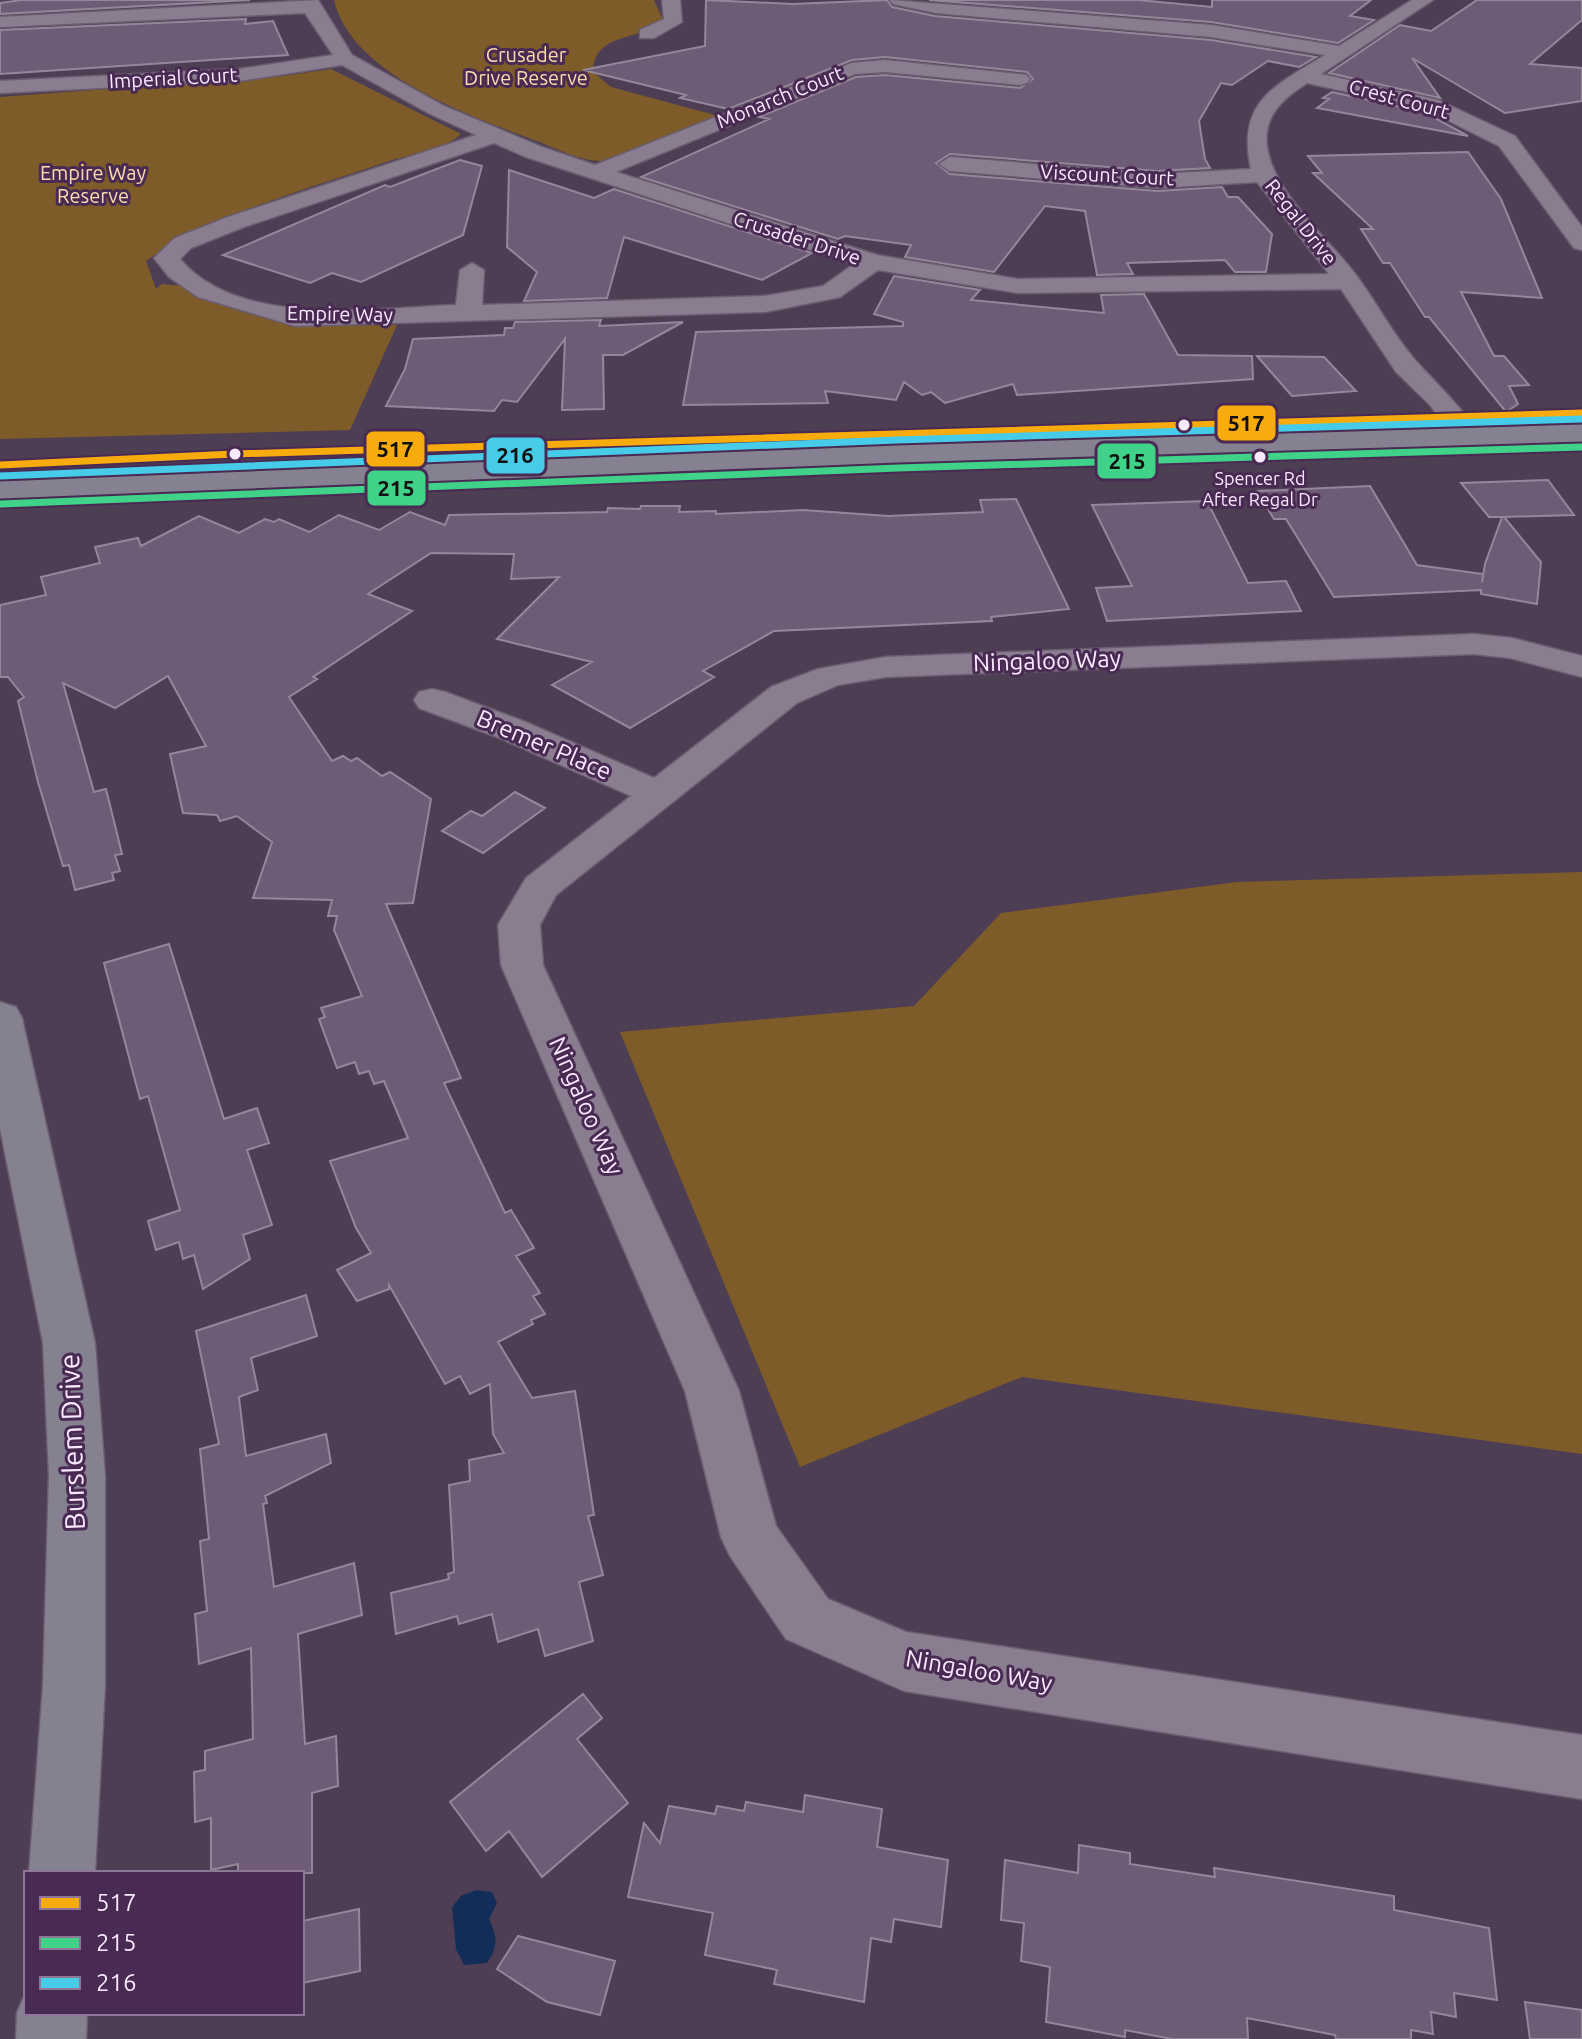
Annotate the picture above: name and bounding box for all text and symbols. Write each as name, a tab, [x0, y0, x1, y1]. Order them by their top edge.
park label: Crusader Drive Reserve	[464, 43, 588, 89]
street label: Monarch Court	[713, 61, 847, 132]
street label: Imperial Court	[108, 63, 238, 92]
street label: Crest Court	[1347, 74, 1452, 123]
street label: Viscount Court	[1040, 160, 1175, 189]
park label: Empire Way Reserve	[40, 161, 146, 207]
street label: Regal Drive	[1261, 174, 1342, 269]
street label: Crusader Drive	[731, 206, 864, 269]
street label: Empire Way	[287, 301, 394, 326]
line badge: 517	[1216, 404, 1277, 442]
text: 517	[1227, 410, 1265, 435]
unlabelled marker	[1176, 417, 1192, 433]
line badge: 517	[365, 430, 426, 468]
text: 517	[376, 436, 414, 461]
line badge: 216	[485, 436, 546, 475]
text: 216	[496, 442, 534, 467]
line badge: 215	[1096, 442, 1157, 480]
unlabelled marker	[227, 446, 243, 462]
text: 215	[1108, 448, 1146, 473]
marker: Spencer Rd After Regal Dr	[1252, 449, 1268, 465]
place label: Spencer Rd After Regal Dr	[1202, 468, 1318, 509]
line badge: 215	[366, 469, 427, 507]
text: 215	[377, 475, 415, 500]
street label: Ningaloo Way	[972, 644, 1122, 677]
street label: Bremer Place	[473, 704, 616, 785]
street label: Ningaloo Way	[544, 1033, 629, 1179]
street label: Burslem Drive	[53, 1353, 90, 1531]
street label: Ningaloo Way	[904, 1644, 1055, 1697]
legend	[24, 1871, 304, 2015]
text: 517	[96, 1889, 137, 1916]
text: 215	[96, 1929, 137, 1956]
text: 216	[96, 1969, 137, 1996]

